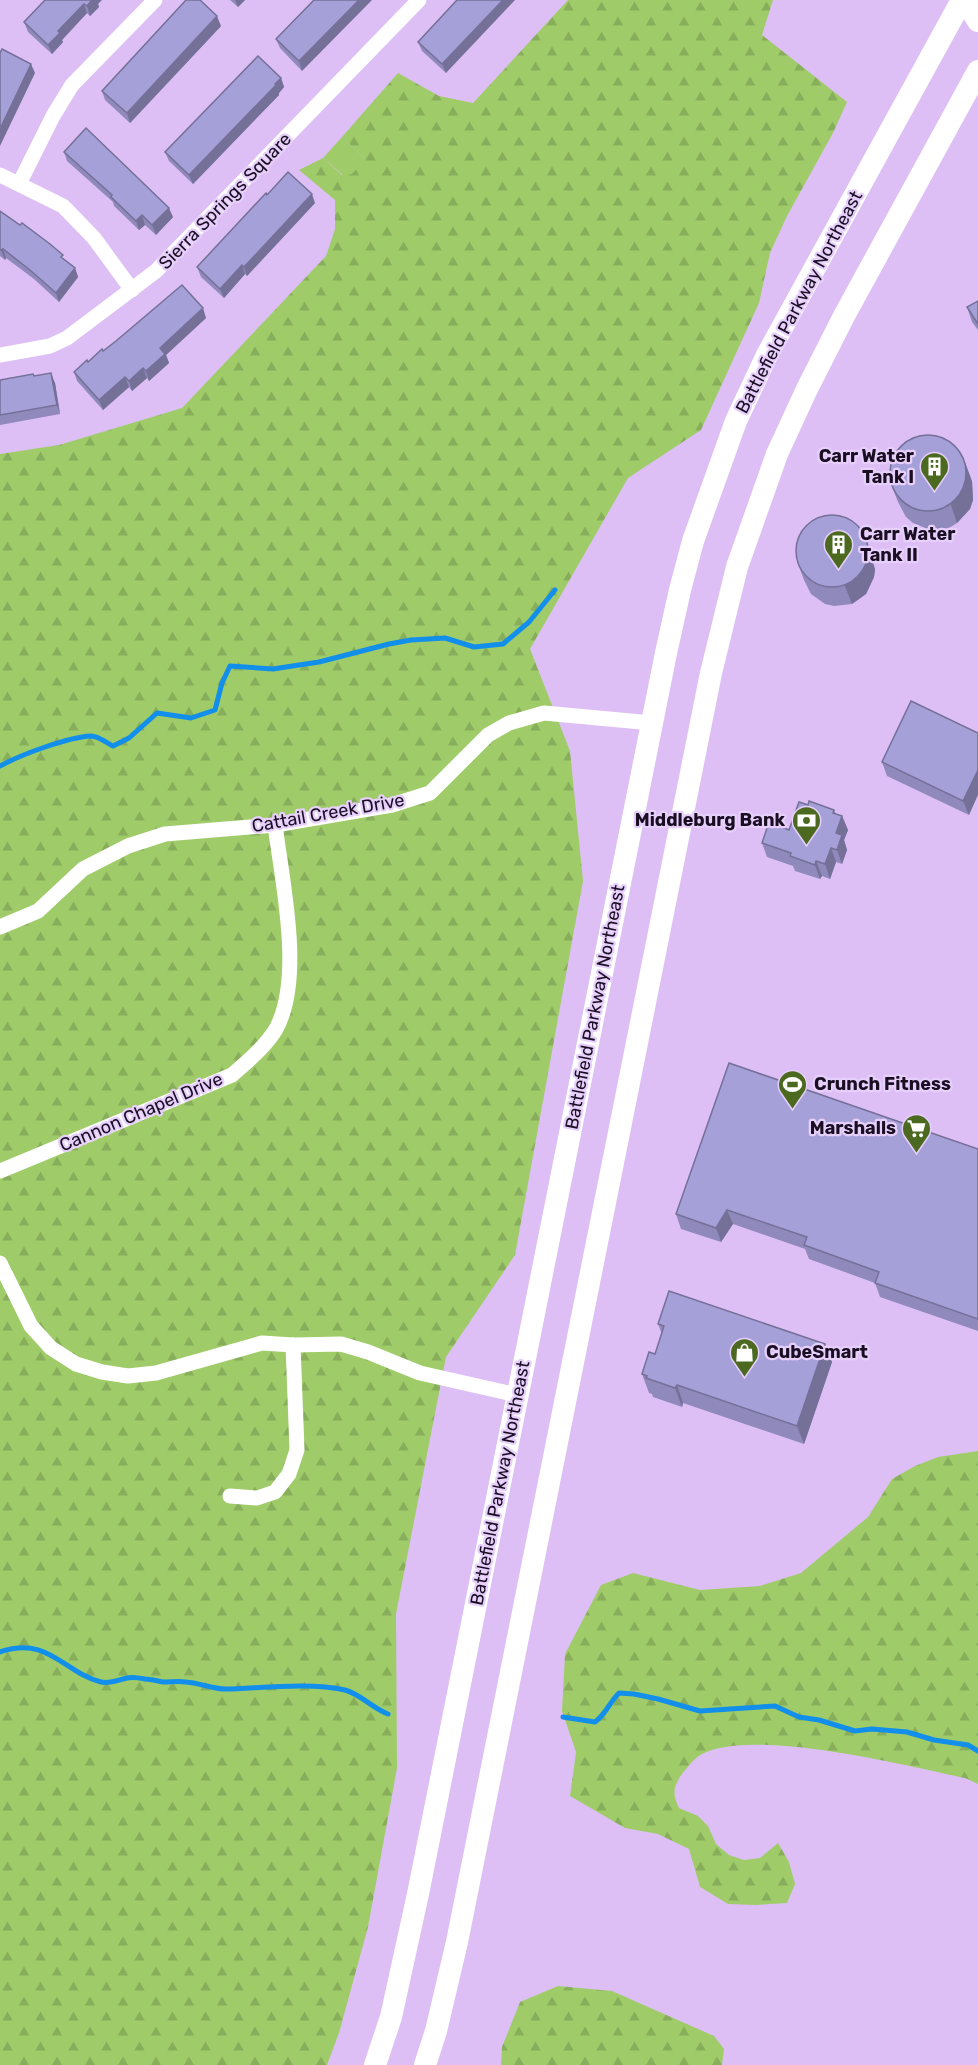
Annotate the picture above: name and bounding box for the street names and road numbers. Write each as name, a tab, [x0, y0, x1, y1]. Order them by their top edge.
street label: Sierra Springs Square	[154, 128, 296, 274]
street label: Battlefield Parkway Northeast	[731, 187, 867, 417]
street label: Cattail Creek Drive	[250, 789, 406, 837]
street label: Battlefield Parkway Northeast	[560, 883, 630, 1131]
street label: Cannon Chapel Drive	[56, 1068, 226, 1156]
street label: Battlefield Parkway Northeast	[465, 1359, 535, 1607]

